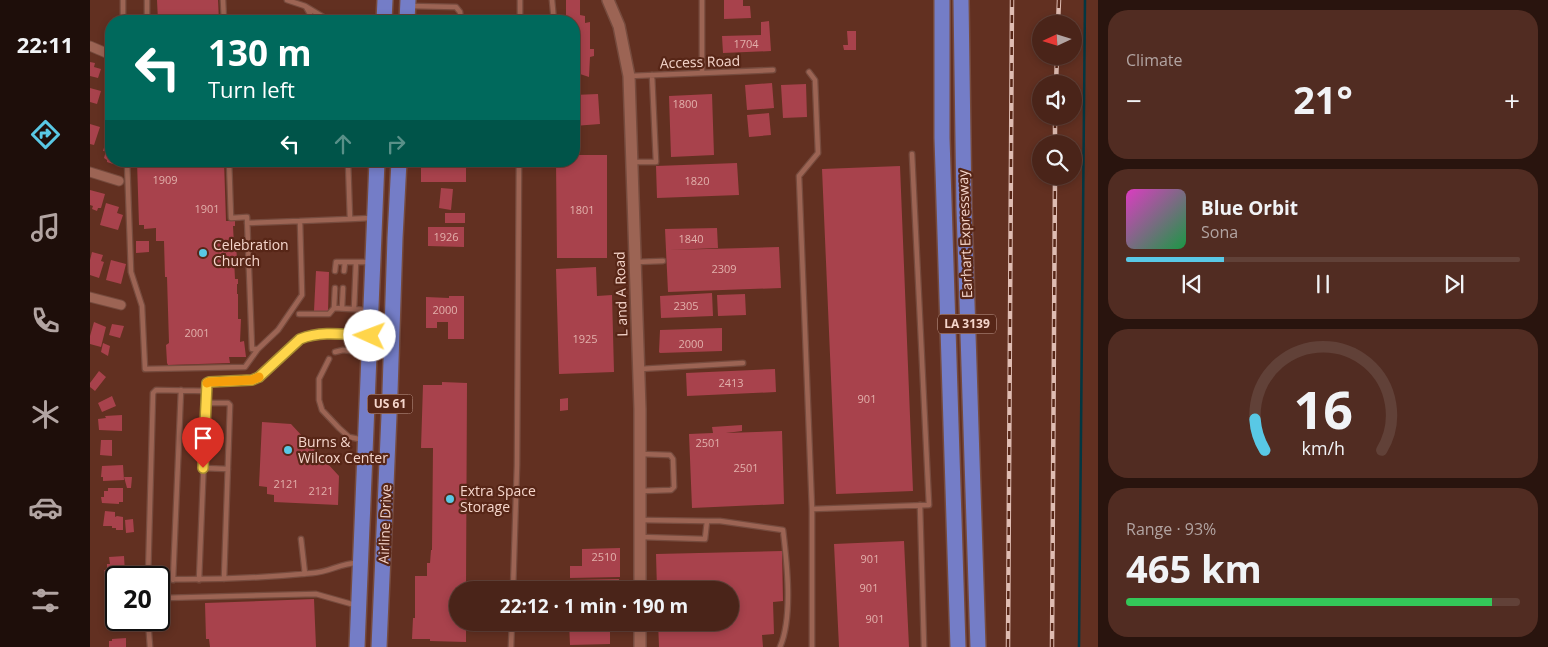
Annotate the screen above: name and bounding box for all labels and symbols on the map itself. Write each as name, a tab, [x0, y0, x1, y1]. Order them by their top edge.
north arrow	[1032, 15, 1082, 65]
house number: 1704	[733, 36, 759, 51]
street label: Access Road	[659, 51, 741, 72]
house number: 1800	[672, 96, 698, 111]
street label: Earhart Expressway	[953, 169, 976, 298]
house number: 1909	[152, 172, 178, 187]
house number: 1820	[684, 173, 710, 188]
house number: 1901	[194, 201, 220, 216]
house number: 1801	[569, 202, 595, 217]
house number: 1926	[433, 229, 459, 244]
house number: 1840	[678, 231, 704, 246]
place label: Celebration Church	[213, 235, 289, 270]
marker: Celebration Church	[197, 247, 209, 259]
street label: L and A Road	[610, 251, 631, 337]
house number: 2309	[711, 261, 737, 276]
house number: 2305	[673, 298, 699, 313]
house number: 2000	[432, 302, 458, 317]
position arrow	[343, 309, 395, 361]
road number: LA 3139	[938, 314, 996, 334]
house number: 2001	[184, 325, 210, 340]
house number: 1925	[572, 331, 598, 346]
house number: 2000	[678, 336, 704, 351]
house number: 2413	[718, 375, 744, 390]
house number: 901	[858, 391, 876, 406]
road number: US 61	[368, 394, 412, 414]
pin	[182, 417, 224, 468]
place label: Burns & Wilcox Center	[298, 432, 388, 467]
house number: 2501	[695, 435, 721, 450]
marker: Burns & Wilcox Center	[282, 444, 294, 456]
house number: 2501	[733, 460, 759, 475]
house number: 2121	[273, 476, 299, 491]
place label: Extra Space Storage	[460, 481, 536, 516]
house number: 2121	[308, 483, 334, 498]
street label: Airline Drive	[374, 484, 395, 564]
marker: Extra Space Storage	[444, 493, 456, 505]
house number: 2510	[591, 549, 617, 564]
house number: 901	[861, 551, 879, 566]
speed limit sign: 20	[105, 566, 170, 631]
house number: 901	[860, 580, 878, 595]
house number: 901	[866, 611, 884, 626]

